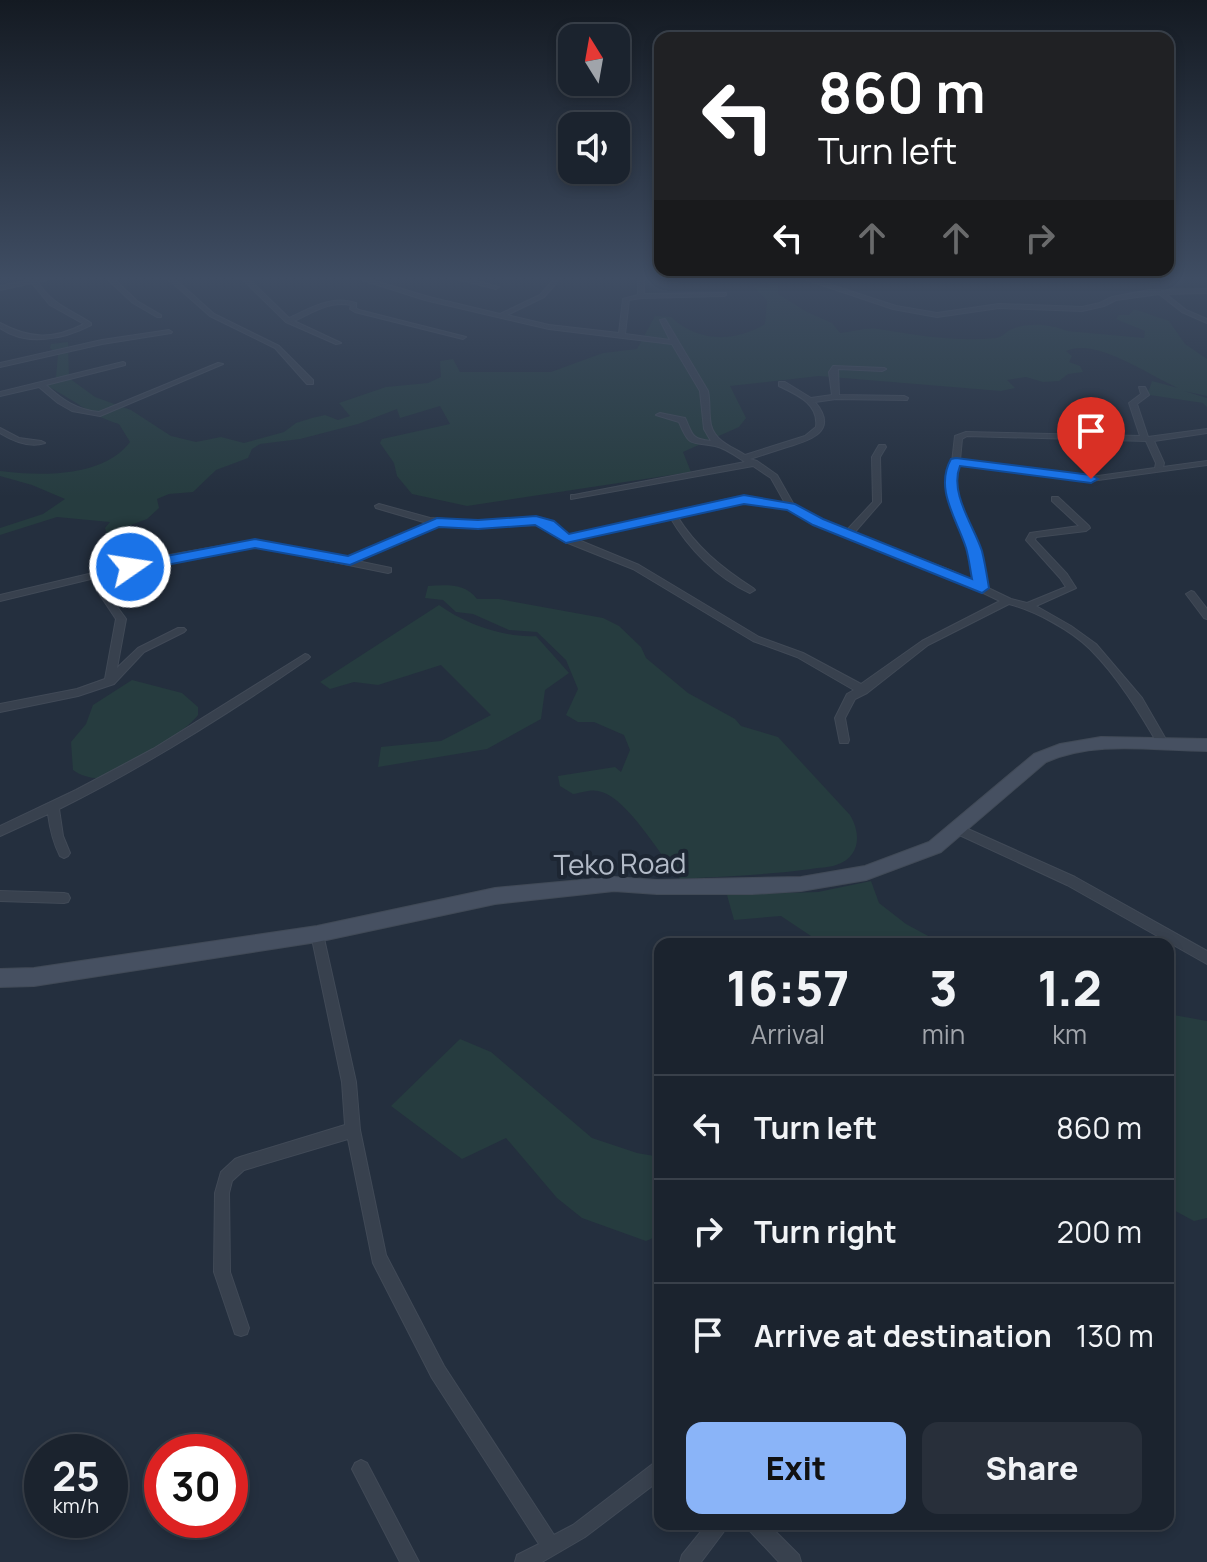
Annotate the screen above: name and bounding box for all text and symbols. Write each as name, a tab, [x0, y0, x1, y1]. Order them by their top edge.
north arrow	[558, 24, 630, 96]
map controls	[558, 24, 630, 184]
text: 860 m	[818, 53, 986, 130]
icon: left	[686, 64, 790, 168]
button: sound	[558, 112, 630, 184]
text: Turn left	[818, 126, 957, 175]
icon: left	[766, 216, 810, 260]
icon: ahead	[850, 216, 894, 260]
icon: ahead	[934, 216, 978, 260]
icon: right	[1018, 216, 1062, 260]
pin	[1057, 397, 1125, 479]
icon: arrive	[1069, 409, 1113, 453]
position arrow	[88, 525, 172, 609]
street label: Teko Road	[553, 843, 687, 883]
text: 16:57	[726, 955, 849, 1020]
text: 3	[929, 955, 958, 1020]
text: 1.2	[1038, 955, 1102, 1020]
text: Arrival	[751, 1016, 825, 1052]
text: min	[922, 1016, 965, 1052]
text: km	[1052, 1016, 1087, 1052]
icon: left	[686, 1105, 730, 1149]
text: Turn left	[754, 1107, 877, 1148]
text: 860 m	[1056, 1107, 1142, 1148]
icon: right	[686, 1209, 730, 1253]
text: Turn right	[754, 1211, 897, 1252]
text: 200 m	[1057, 1211, 1142, 1252]
icon: arrive	[686, 1313, 730, 1357]
text: Arrive at destination	[754, 1315, 1052, 1356]
text: 130 m	[1076, 1315, 1154, 1356]
button: Exit	[686, 1422, 906, 1514]
button: Share	[922, 1422, 1142, 1514]
speed limit sign: 30	[144, 1434, 248, 1538]
text: 25	[52, 1448, 100, 1503]
text: km/h	[53, 1492, 99, 1519]

